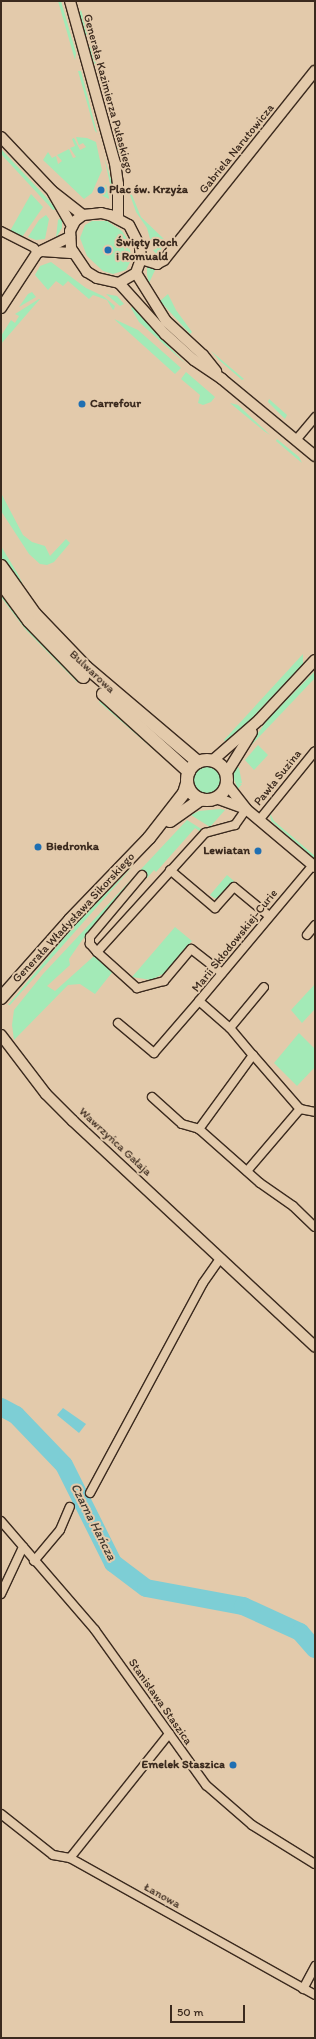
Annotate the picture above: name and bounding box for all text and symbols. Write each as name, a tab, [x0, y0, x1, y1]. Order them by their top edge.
street label: Generała Kazimierza Pułaskiego	[80, 13, 136, 175]
street label: Gabriela Narutowicza	[196, 101, 278, 197]
place label: Plac św. Krzyża	[109, 183, 188, 197]
marker: Plac św. Krzyża	[96, 185, 106, 195]
place label: Święty Roch i Romuald	[116, 236, 178, 264]
marker: Święty Roch i Romuald	[103, 245, 113, 255]
place label: Carrefour	[90, 397, 141, 411]
marker: Carrefour	[77, 399, 87, 409]
street label: Bulwarowa	[66, 647, 118, 697]
street label: Pawła Suzina	[251, 747, 305, 809]
place label: Biedronka	[46, 840, 99, 854]
marker: Biedronka	[33, 842, 43, 852]
place label: Lewiatan	[203, 844, 250, 858]
marker: Lewiatan	[253, 846, 263, 856]
street label: Generała Władysława Sikorskiego	[10, 850, 138, 986]
street label: Marii Skłodowskiej-Curie	[189, 887, 281, 995]
street label: Wawrzyńca Gałaja	[76, 1105, 154, 1179]
water label: Czarna Hańcza	[67, 1481, 119, 1563]
street label: Stanisława Staszica	[125, 1656, 195, 1748]
place label: Emelek Staszica	[141, 1758, 225, 1772]
marker: Emelek Staszica	[228, 1760, 238, 1770]
street label: Łanowa	[141, 1880, 183, 1912]
scale bar	[172, 1997, 247, 2023]
text: 50 m	[177, 2005, 203, 2019]

